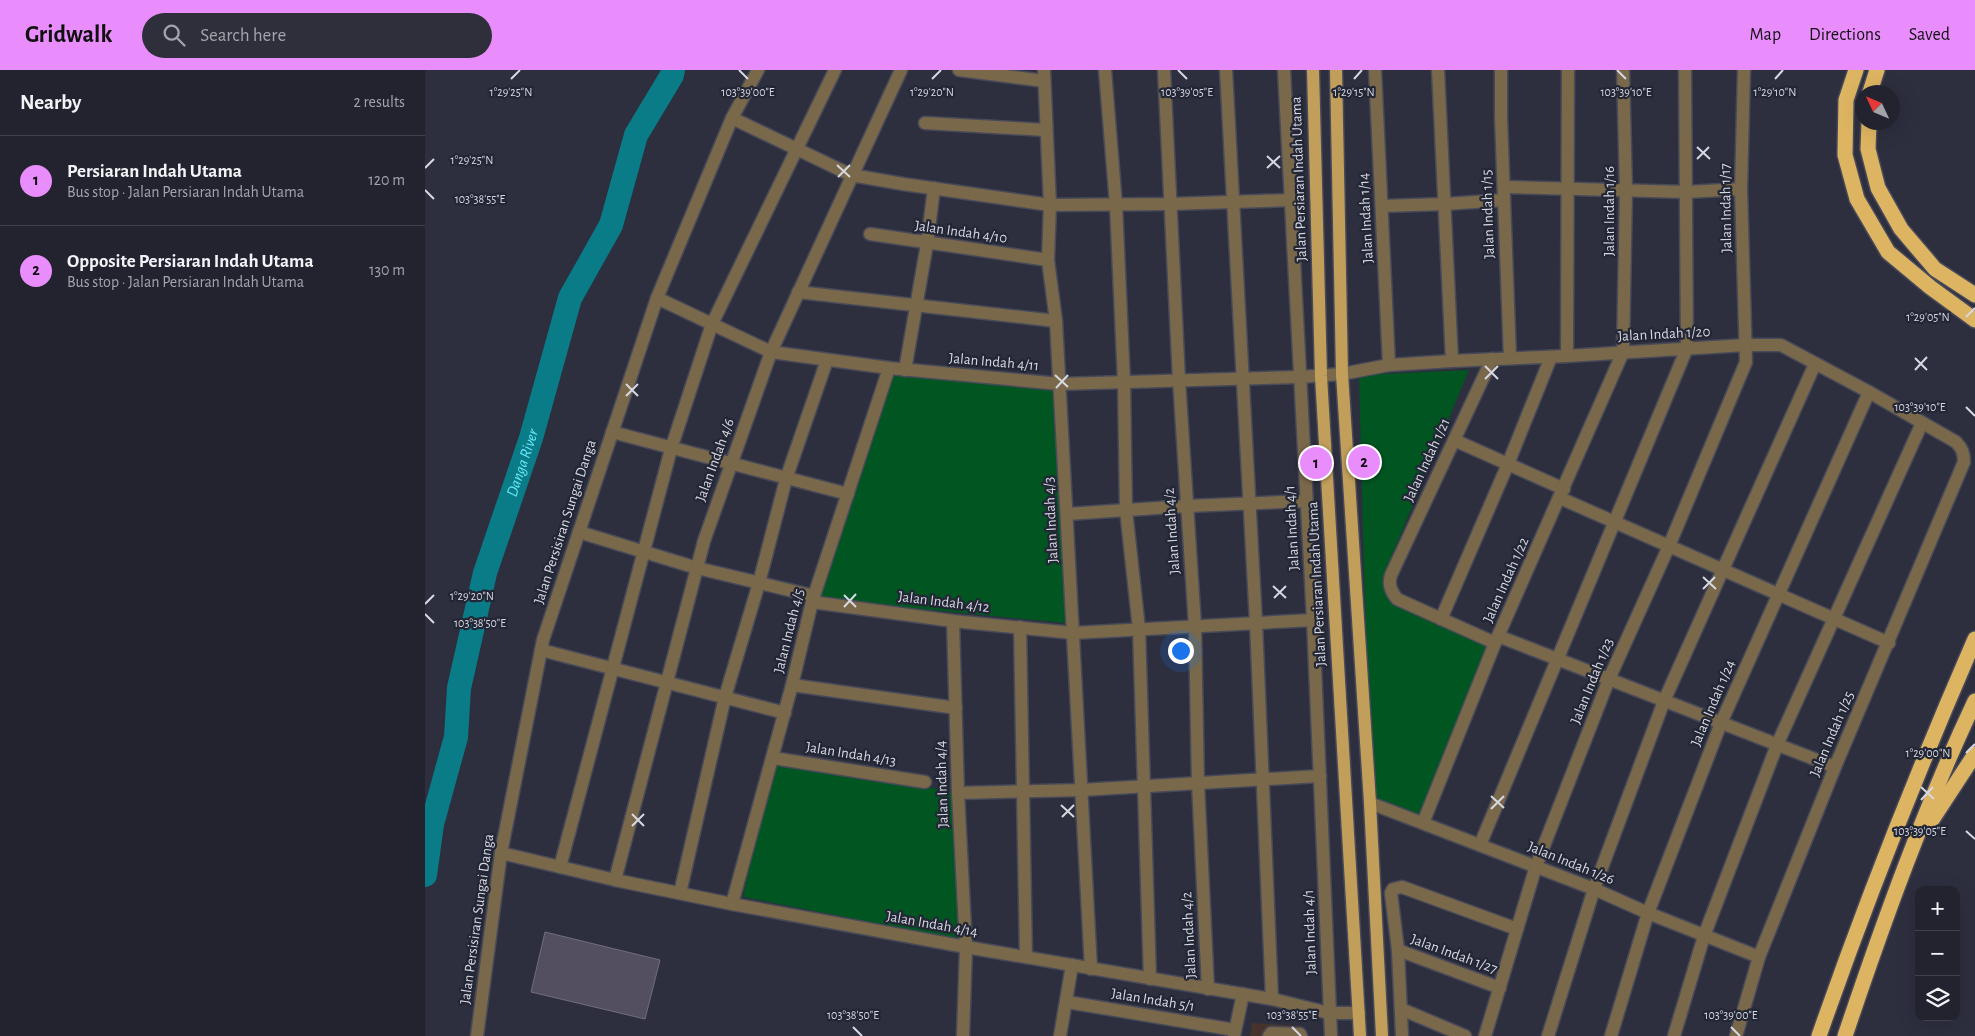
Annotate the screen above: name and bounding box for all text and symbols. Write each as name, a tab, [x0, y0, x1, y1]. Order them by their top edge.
search box	[142, 13, 492, 58]
icon: search	[160, 21, 188, 49]
text: Gridwalk	[25, 23, 112, 47]
text: Search here	[200, 26, 286, 45]
text: Map	[1750, 26, 1781, 44]
text: Directions	[1809, 26, 1881, 44]
text: Saved	[1909, 26, 1950, 44]
north arrow	[1855, 85, 1900, 130]
text: 1°29'25"N	[490, 86, 532, 98]
text: 103°39'00"E	[721, 86, 775, 98]
text: 1°29'20"N	[910, 86, 954, 98]
text: 103°39'05"E	[1161, 86, 1213, 98]
text: 1°29'15"N	[1333, 86, 1375, 98]
text: 103°39'10"E	[1600, 86, 1652, 98]
text: 1°29'10"N	[1754, 86, 1796, 98]
text: Nearby	[20, 92, 81, 113]
text: 2 results	[353, 94, 405, 110]
street label: Jalan Persiaran Indah Utama	[1289, 96, 1309, 262]
text: 1°29'25"N	[451, 154, 493, 166]
text: Persiaran Indah Utama	[67, 162, 242, 181]
street label: Jalan Indah 1/17	[1718, 163, 1734, 253]
street label: Jalan Indah 1/16	[1602, 166, 1617, 256]
street label: Jalan Indah 1/15	[1479, 169, 1497, 259]
text: 1	[33, 172, 39, 188]
text: 120 m	[368, 172, 405, 188]
street label: Jalan Indah 1/14	[1356, 172, 1376, 264]
text: Bus stop · Jalan Persiaran Indah Utama	[67, 184, 304, 200]
text: 103°38'55"E	[455, 193, 506, 205]
street label: Jalan Indah 4/10	[914, 218, 1008, 246]
text: Opposite Persiaran Indah Utama	[67, 252, 314, 271]
text: 2	[32, 262, 40, 278]
text: 130 m	[369, 262, 405, 278]
text: Bus stop · Jalan Persiaran Indah Utama	[67, 274, 304, 290]
text: 1°29'05"N	[1906, 311, 1950, 323]
street label: Jalan Indah 1/20	[1617, 324, 1711, 344]
street label: Jalan Indah 4/11	[948, 351, 1040, 373]
text: 103°39'10"E	[1894, 401, 1946, 413]
street label: Jalan Indah 4/6	[693, 416, 737, 504]
street label: Jalan Indah 1/21	[1401, 416, 1453, 504]
water label: Danga River	[504, 427, 541, 499]
street label: Jalan Persisiran Sungai Danga	[531, 438, 599, 606]
pin: 2	[1348, 443, 1380, 481]
pin: 1	[1300, 444, 1332, 482]
street label: Jalan Indah 4/3	[1041, 477, 1061, 563]
street label: Jalan Indah 4/1	[1282, 485, 1302, 571]
street label: Jalan Indah 4/2	[1161, 487, 1183, 575]
street label: Jalan Persiaran Indah Utama	[1305, 501, 1329, 667]
street label: Jalan Indah 1/22	[1481, 535, 1532, 625]
street label: Jalan Indah 4/5	[771, 587, 807, 675]
street label: Jalan Indah 4/12	[897, 589, 991, 615]
text: 1°29'20"N	[450, 590, 494, 602]
text: 103°38'50"E	[454, 617, 506, 629]
street label: Jalan Indah 1/23	[1568, 636, 1616, 726]
your location	[1168, 638, 1194, 664]
street label: Jalan Indah 1/24	[1688, 658, 1738, 748]
street label: Jalan Indah 1/25	[1807, 689, 1857, 779]
street label: Jalan Indah 4/13	[805, 739, 897, 769]
street label: Jalan Indah 4/4	[933, 740, 951, 828]
text: 1°29'00"N	[1906, 747, 1950, 759]
text: 103°39'05"E	[1894, 825, 1946, 837]
street label: Jalan Persisiran Sungai Danga	[458, 833, 496, 1005]
street label: Jalan Indah 1/26	[1526, 839, 1616, 887]
map controls	[1915, 886, 1960, 1021]
button: +	[1915, 886, 1960, 931]
street label: Jalan Indah 4/1	[1301, 889, 1319, 975]
street label: Jalan Indah 4/2	[1179, 891, 1199, 979]
street label: Jalan Indah 4/14	[885, 909, 979, 939]
street label: Jalan Indah 1/27	[1409, 931, 1499, 977]
button: −	[1915, 931, 1960, 976]
button: layers	[1915, 976, 1960, 1021]
street label: Jalan Indah 5/1	[1110, 986, 1196, 1014]
text: 103°38'50"E	[827, 1009, 879, 1021]
text: 103°38'55"E	[1267, 1009, 1318, 1021]
text: 103°39'00"E	[1704, 1009, 1758, 1021]

